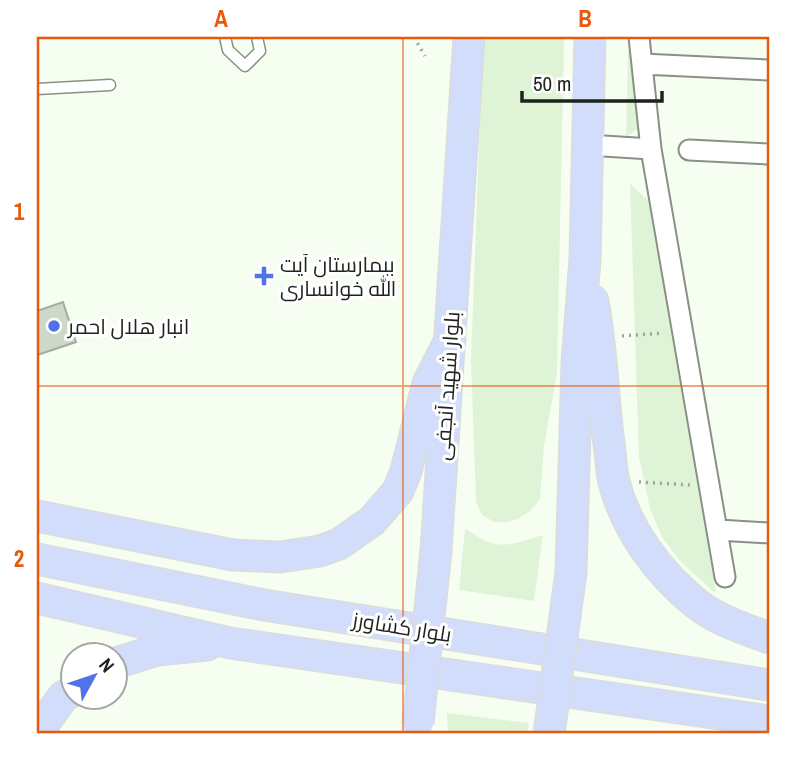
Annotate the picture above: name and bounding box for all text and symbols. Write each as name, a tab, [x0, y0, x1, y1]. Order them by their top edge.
text: A	[214, 3, 228, 34]
text: B	[578, 3, 592, 34]
scale bar	[522, 60, 662, 104]
text: 50 m	[533, 69, 571, 98]
text: 1	[14, 196, 25, 227]
place label: بیمارستان آیت الله خوانساری	[280, 250, 396, 303]
marker: بیمارستان آیت الله خوانساری	[254, 266, 274, 286]
street label: بلوار شهید آنجفی	[427, 310, 467, 462]
place label: انبار هلال احمر	[67, 312, 189, 341]
marker: انبار هلال احمر	[46, 318, 62, 334]
text: 2	[14, 543, 24, 574]
street label: بلوار کشاورز	[349, 605, 454, 649]
north arrow	[60, 642, 130, 712]
text: N	[93, 652, 121, 678]

